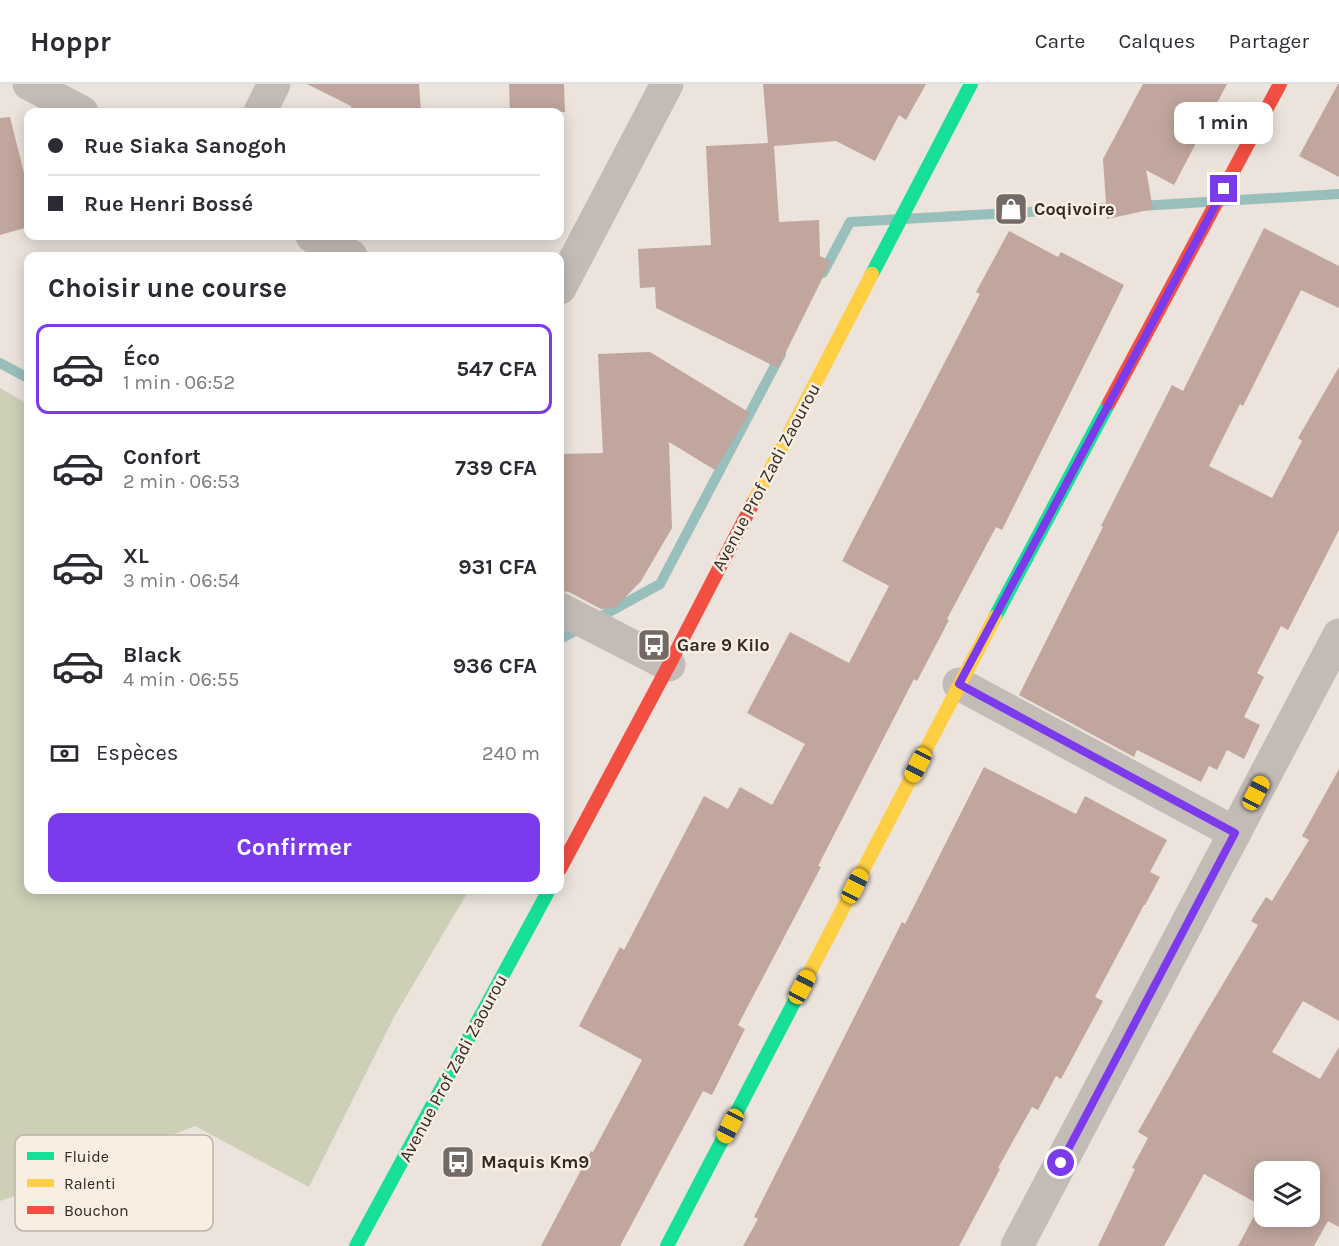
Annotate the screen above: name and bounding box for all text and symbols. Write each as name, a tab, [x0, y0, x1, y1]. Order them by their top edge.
text: Hoppr	[30, 25, 111, 58]
text: Carte	[1035, 29, 1085, 53]
text: Calques	[1118, 29, 1196, 53]
text: Partager	[1229, 29, 1309, 53]
callout: 1 min	[1174, 102, 1274, 144]
text: 1 min	[1198, 111, 1249, 134]
text: Rue Siaka Sanogoh	[84, 133, 287, 159]
route end	[1210, 175, 1237, 202]
text: Rue Henri Bossé	[84, 191, 253, 217]
shop icon: Coqivoire	[993, 191, 1029, 227]
place label: Coqivoire	[1034, 198, 1115, 220]
text: Choisir une course	[48, 272, 287, 304]
icon: car	[51, 342, 105, 396]
text: Éco	[123, 345, 160, 371]
text: 547 CFA	[456, 356, 537, 382]
text: 1 min · 06:52	[123, 371, 235, 394]
street label: Avenue Prof Zadi Zaourou	[707, 379, 825, 575]
icon: car	[51, 441, 105, 495]
text: Confort	[123, 444, 201, 470]
text: 739 CFA	[455, 455, 537, 481]
text: 2 min · 06:53	[123, 470, 240, 493]
icon: car	[51, 540, 105, 594]
text: XL	[123, 543, 149, 569]
text: 931 CFA	[458, 554, 537, 580]
text: 3 min · 06:54	[123, 569, 240, 592]
bus stop icon: Gare 9 Kilo	[636, 627, 672, 663]
place label: Gare 9 Kilo	[677, 634, 770, 656]
icon: car	[51, 639, 105, 693]
text: Black	[123, 642, 182, 668]
text: 936 CFA	[453, 653, 537, 679]
text: 4 min · 06:55	[123, 668, 239, 691]
icon: cash	[48, 737, 81, 770]
text: Espèces	[96, 740, 178, 766]
text: 240 m	[482, 742, 540, 765]
car	[902, 745, 934, 785]
car	[1240, 773, 1272, 813]
button: Confirmer	[48, 813, 540, 882]
car	[839, 866, 871, 906]
car	[786, 967, 818, 1007]
street label: Avenue Prof Zadi Zaourou	[394, 970, 512, 1166]
car	[714, 1106, 746, 1146]
legend	[15, 1135, 213, 1231]
bus stop icon: Maquis Km9	[440, 1144, 476, 1180]
text: Fluide	[64, 1147, 109, 1166]
route start	[1047, 1149, 1074, 1176]
place label: Maquis Km9	[481, 1151, 589, 1173]
map controls	[1254, 1161, 1320, 1227]
button: layers	[1254, 1161, 1320, 1227]
text: Ralenti	[64, 1174, 116, 1193]
text: Bouchon	[64, 1201, 129, 1220]

